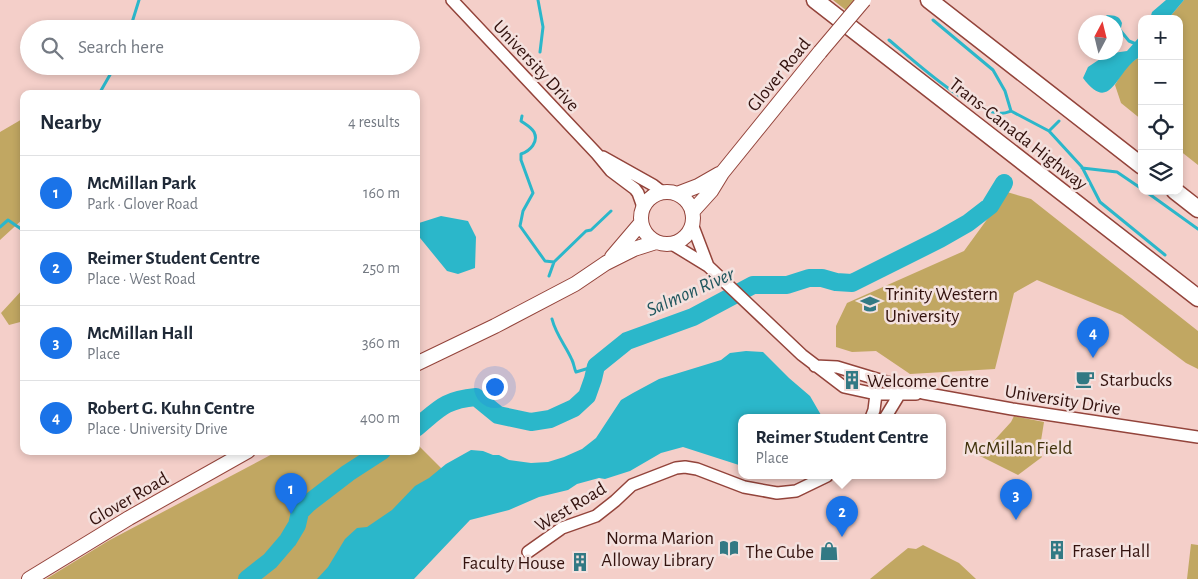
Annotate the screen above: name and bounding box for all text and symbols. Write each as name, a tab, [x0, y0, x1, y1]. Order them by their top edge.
north arrow	[1078, 15, 1123, 60]
map controls	[1138, 15, 1183, 195]
button: +	[1138, 15, 1183, 60]
street label: University Drive	[489, 17, 583, 115]
search box	[20, 20, 420, 75]
icon: search	[38, 34, 66, 62]
street label: Glover Road	[744, 34, 815, 115]
text: Search here	[78, 38, 164, 57]
button: −	[1138, 60, 1183, 105]
street label: Trans-Canada Highway	[945, 74, 1091, 194]
button: locate	[1138, 105, 1183, 150]
text: Nearby	[40, 112, 101, 133]
text: 4 results	[348, 114, 400, 130]
button: layers	[1138, 150, 1183, 195]
text: McMillan Park	[87, 174, 196, 193]
text: 1	[53, 185, 59, 201]
text: 160 m	[363, 185, 400, 201]
text: Park · Glover Road	[87, 196, 198, 212]
text: Reimer Student Centre	[87, 249, 260, 268]
text: 2	[52, 260, 60, 276]
text: 250 m	[362, 260, 400, 276]
water label: Salmon River	[643, 263, 738, 320]
text: Place · West Road	[87, 271, 196, 287]
place label: Trinity Western University	[885, 285, 998, 326]
school or university icon: Trinity Western University	[859, 293, 881, 315]
pin: 4	[1077, 317, 1109, 358]
text: McMillan Hall	[87, 324, 193, 343]
text: 3	[53, 335, 59, 351]
text: 360 m	[362, 335, 400, 351]
text: Place	[87, 346, 120, 362]
cafe icon: Starbucks	[1074, 368, 1096, 390]
building icon: Welcome Centre	[841, 369, 863, 391]
place label: Starbucks	[1100, 371, 1172, 390]
place label: Welcome Centre	[867, 372, 989, 391]
your location	[482, 374, 508, 400]
street label: University Drive	[1003, 382, 1122, 419]
text: Robert G. Kuhn Centre	[87, 399, 255, 418]
text: 4	[52, 410, 60, 426]
text: 400 m	[360, 410, 400, 426]
popup	[738, 414, 946, 479]
text: Place · University Drive	[87, 421, 228, 437]
text: Reimer Student Centre	[756, 428, 928, 447]
park label: McMillan Field	[964, 439, 1072, 458]
text: Place	[756, 450, 789, 466]
street label: Glover Road	[86, 469, 172, 530]
pin: 1	[275, 473, 307, 514]
street label: West Road	[532, 479, 610, 536]
pin: 3	[1000, 479, 1032, 520]
pin: 2	[826, 496, 858, 537]
place label: Norma Marion Alloway Library	[601, 529, 714, 570]
library icon: Norma Marion Alloway Library	[718, 537, 740, 559]
building icon: Fraser Hall	[1046, 539, 1068, 561]
shop icon: The Cube	[818, 540, 840, 562]
place label: Fraser Hall	[1072, 542, 1150, 561]
place label: The Cube	[745, 543, 814, 562]
building icon: Faculty House	[569, 551, 591, 573]
place label: Faculty House	[462, 554, 565, 573]

